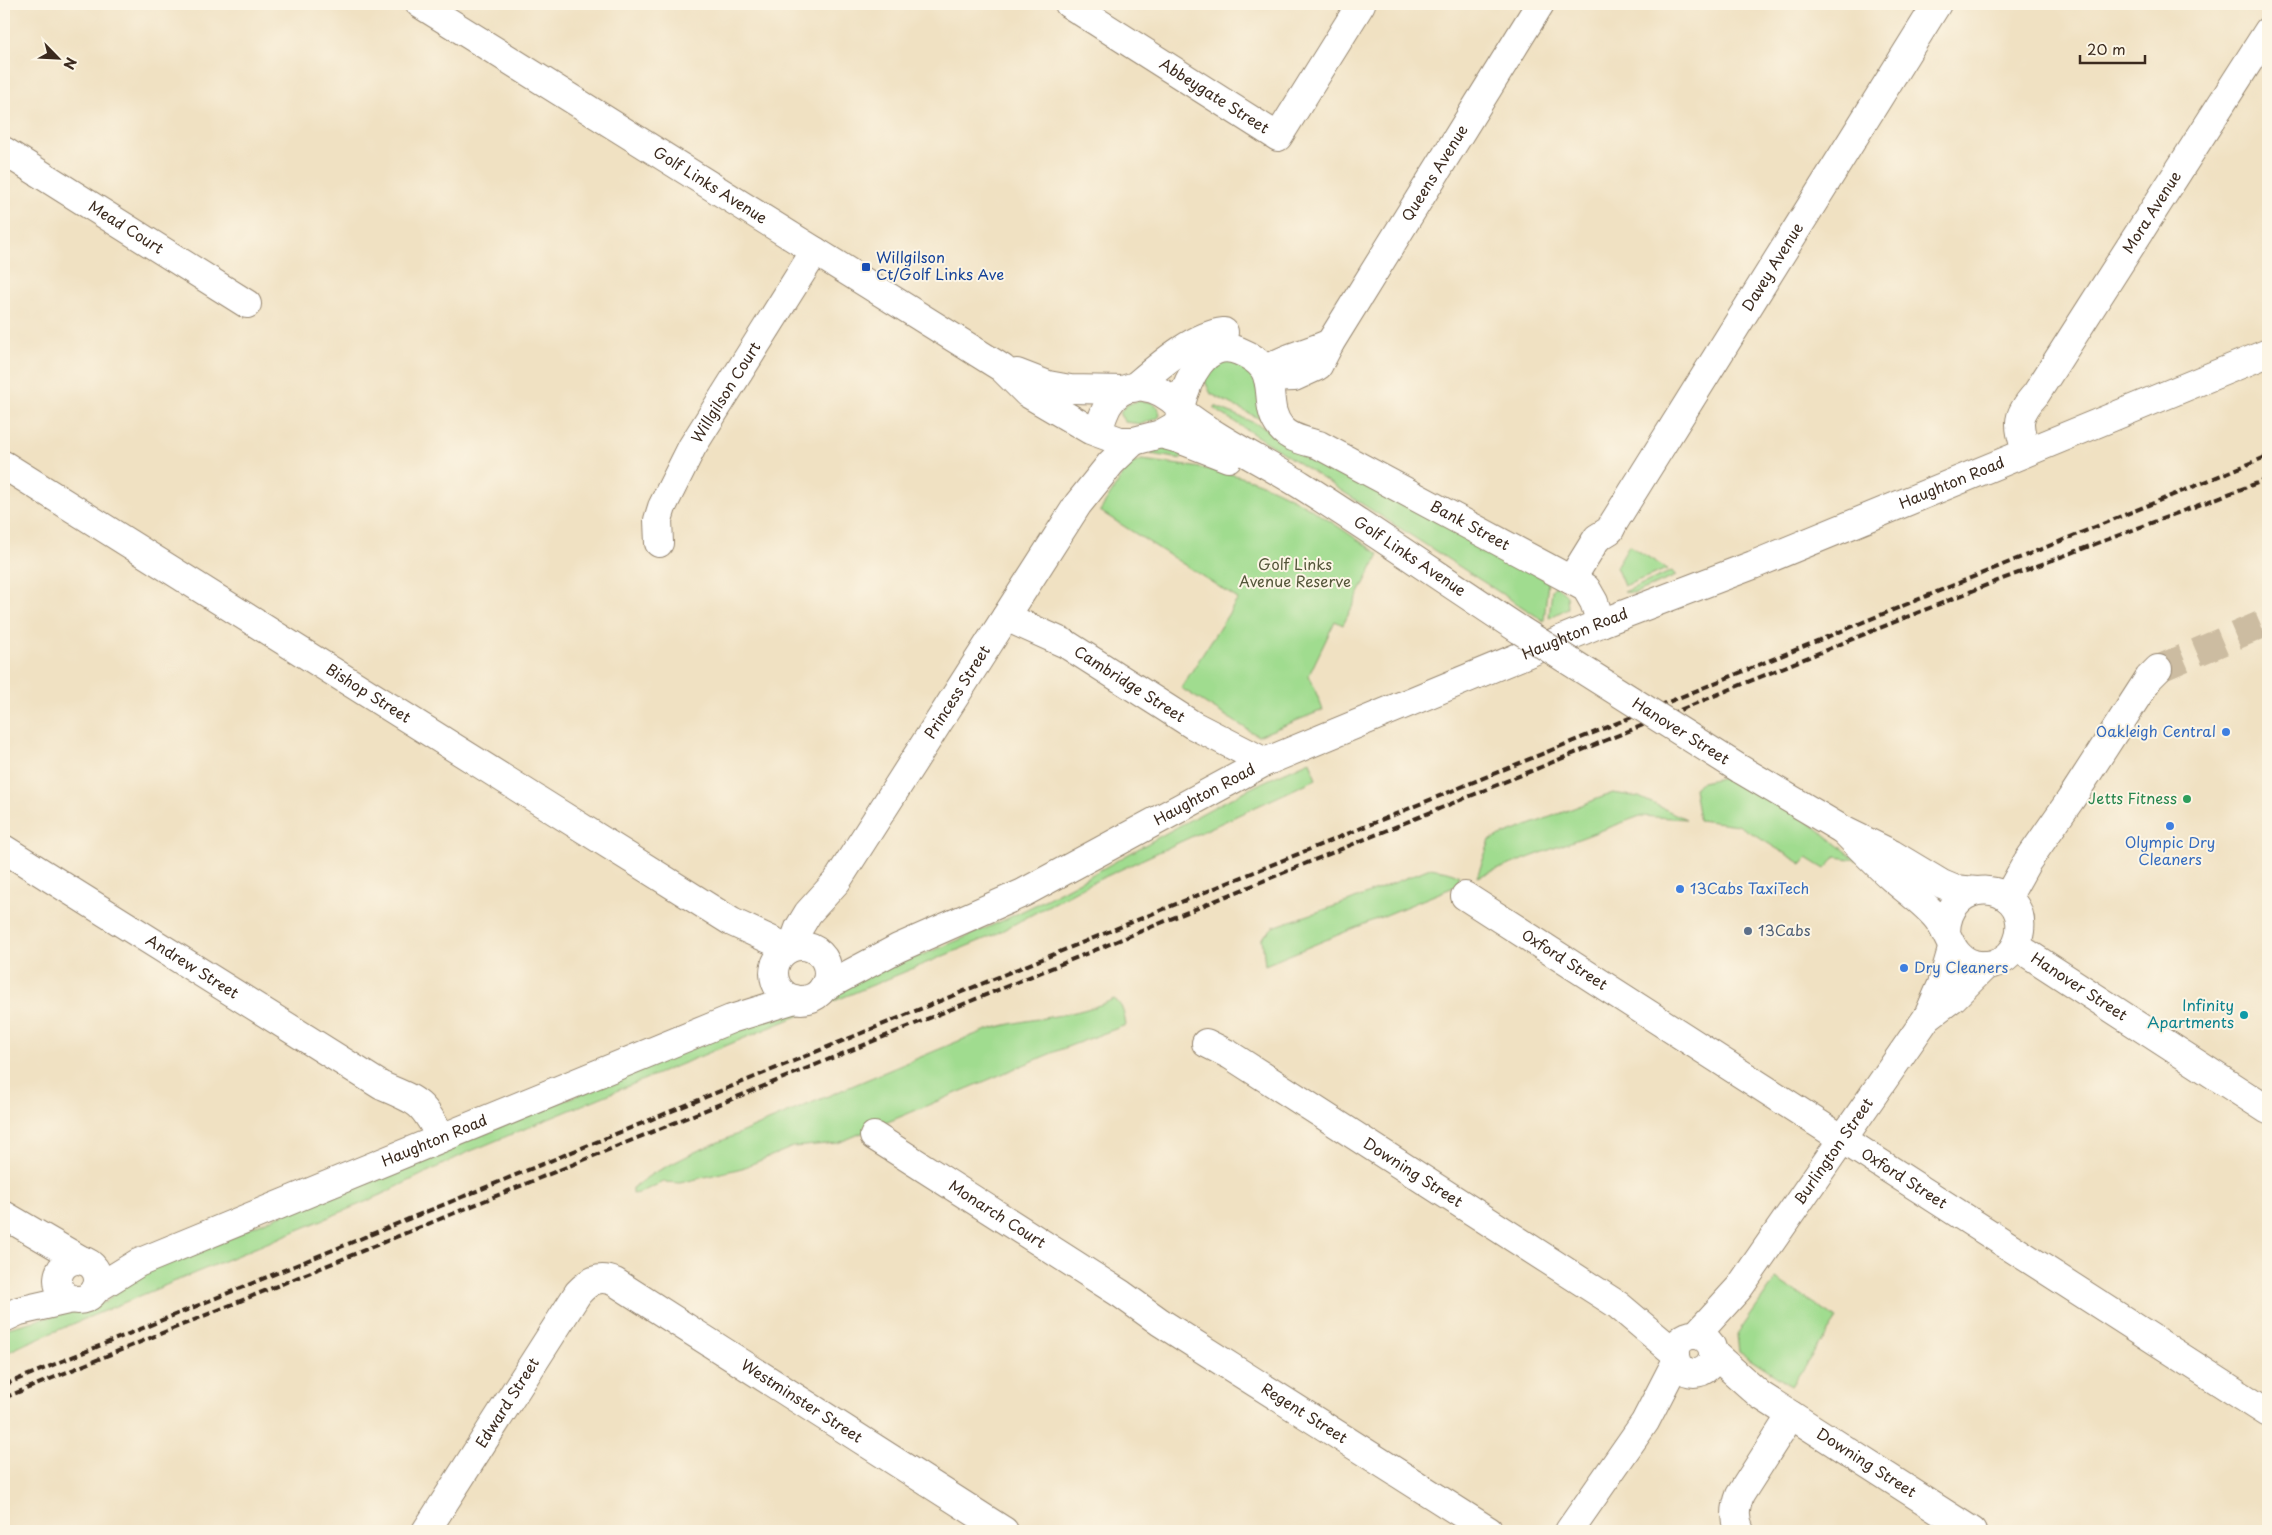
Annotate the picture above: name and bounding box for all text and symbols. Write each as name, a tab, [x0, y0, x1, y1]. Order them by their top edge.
north arrow	[32, 32, 82, 82]
scale bar	[2080, 32, 2144, 64]
text: 20 m	[2087, 37, 2126, 60]
street label: Abbeygate Street	[1156, 52, 1274, 139]
text: N	[58, 54, 82, 73]
street label: Queens Avenue	[1395, 120, 1473, 225]
street label: Golf Links Avenue	[649, 140, 772, 228]
street label: Mora Avenue	[2116, 166, 2186, 257]
street label: Mead Court	[85, 194, 169, 259]
street label: Davey Avenue	[1735, 218, 1808, 315]
place label: Willgilson Ct/Golf Links Ave	[876, 245, 1004, 285]
marker: Willgilson Ct/Golf Links Ave	[860, 261, 872, 273]
street label: Willgilson Court	[684, 337, 765, 447]
street label: Haughton Road	[1895, 450, 2008, 514]
street label: Bank Street	[1427, 494, 1515, 555]
street label: Golf Links Avenue	[1350, 509, 1471, 601]
park label: Golf Links Avenue Reserve	[1239, 552, 1351, 592]
street label: Haughton Road	[1518, 601, 1631, 665]
street label: Cambridge Street	[1070, 639, 1190, 727]
street label: Princess Street	[918, 640, 995, 743]
street label: Bishop Street	[322, 657, 416, 728]
street label: Hanover Street	[1628, 691, 1734, 770]
place label: Oakleigh Central	[2096, 719, 2216, 742]
marker: Oakleigh Central	[2220, 726, 2232, 738]
street label: Haughton Road	[1149, 757, 1259, 830]
place label: Jetts Fitness	[2088, 786, 2177, 809]
marker: Jetts Fitness	[2181, 793, 2193, 805]
marker: Olympic Dry Cleaners	[2164, 820, 2176, 832]
place label: Olympic Dry Cleaners	[2125, 830, 2215, 870]
place label: 13Cabs TaxiTech	[1690, 876, 1809, 899]
marker: 13Cabs TaxiTech	[1674, 883, 1686, 895]
place label: 13Cabs	[1758, 918, 1811, 941]
street label: Oxford Street	[1517, 922, 1613, 995]
marker: 13Cabs	[1742, 925, 1754, 937]
street label: Andrew Street	[142, 928, 244, 1004]
street label: Hanover Street	[2027, 946, 2132, 1026]
place label: Dry Cleaners	[1914, 955, 2008, 978]
marker: Dry Cleaners	[1898, 962, 1910, 974]
place label: Infinity Apartments	[2147, 993, 2234, 1033]
marker: Infinity Apartments	[2238, 1009, 2250, 1021]
street label: Burlington Street	[1787, 1092, 1878, 1209]
street label: Haughton Road	[378, 1108, 490, 1172]
street label: Downing Street	[1359, 1131, 1468, 1212]
street label: Oxford Street	[1857, 1141, 1952, 1214]
street label: Monarch Court	[945, 1174, 1051, 1253]
street label: Edward Street	[469, 1352, 544, 1452]
street label: Westminster Street	[737, 1353, 868, 1448]
street label: Regent Street	[1257, 1376, 1353, 1448]
street label: Downing Street	[1812, 1421, 1921, 1502]

